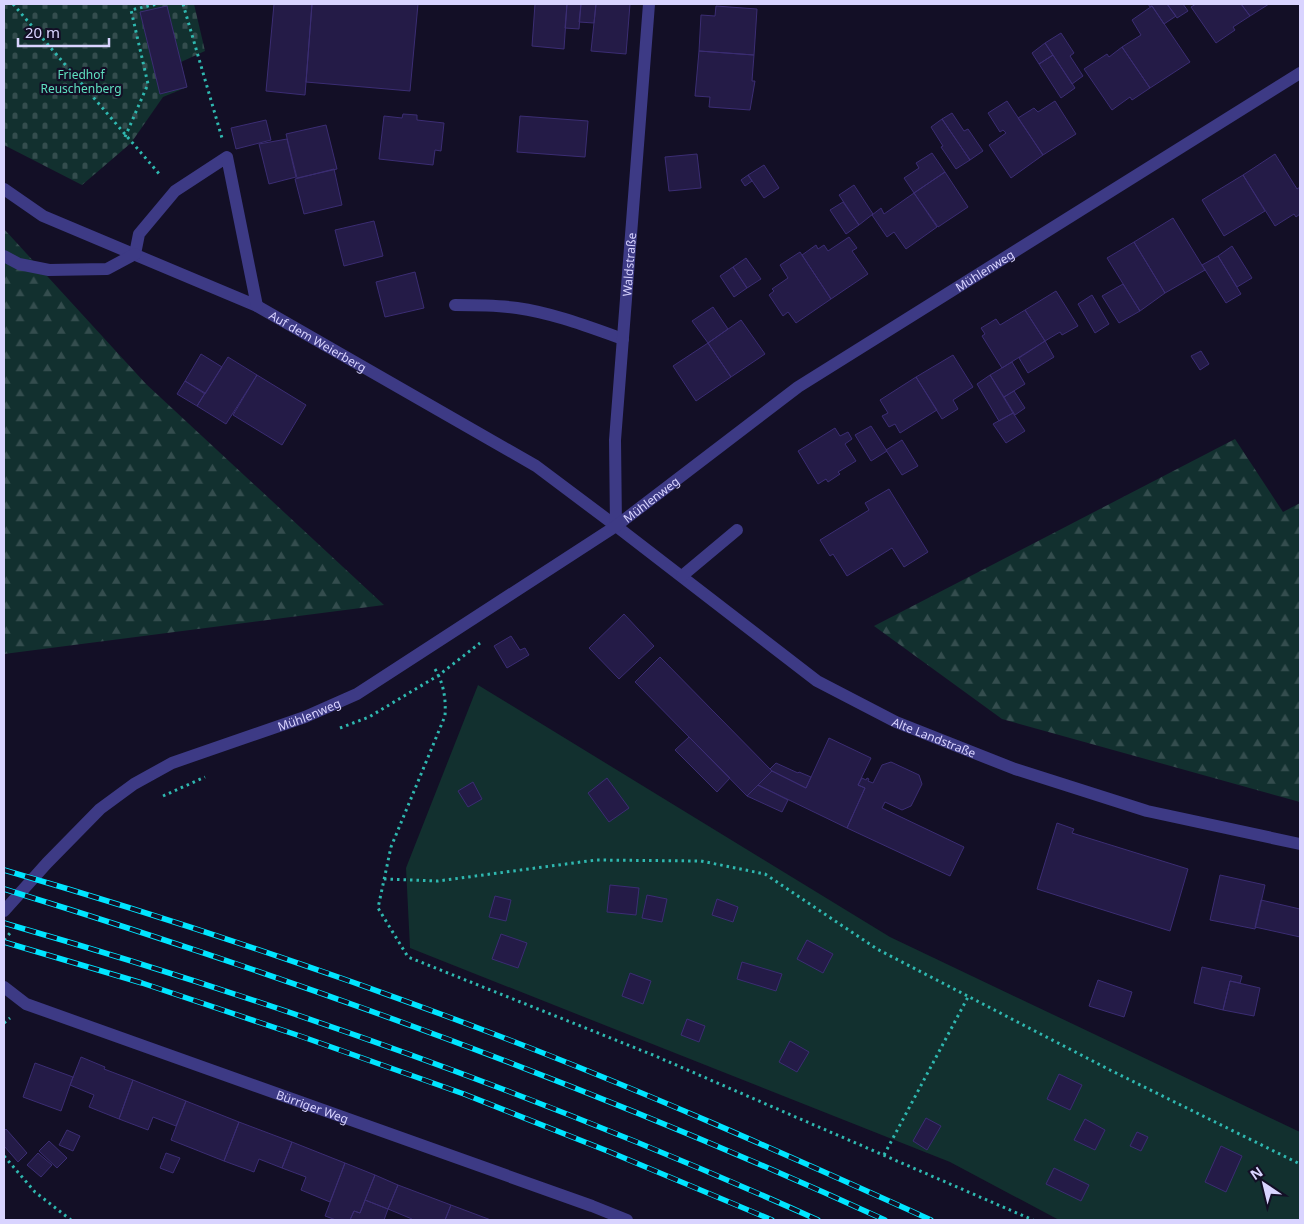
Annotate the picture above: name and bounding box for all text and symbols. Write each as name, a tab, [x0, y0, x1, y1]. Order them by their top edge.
scale bar	[18, 15, 109, 47]
text: 20 m	[25, 22, 60, 42]
park label: Friedhof Reuschenberg	[40, 66, 122, 97]
street label: Waldstraße	[618, 232, 640, 297]
street label: Mühlenweg	[952, 245, 1017, 295]
street label: Auf dem Weierberg	[266, 306, 370, 376]
street label: Mühlenweg	[619, 472, 683, 526]
street label: Mühlenweg	[275, 694, 343, 734]
street label: Alte Landstraße	[890, 713, 979, 761]
street label: Bürriger Weg	[274, 1086, 351, 1127]
north arrow	[1239, 1159, 1289, 1209]
text: N	[1246, 1162, 1266, 1184]

